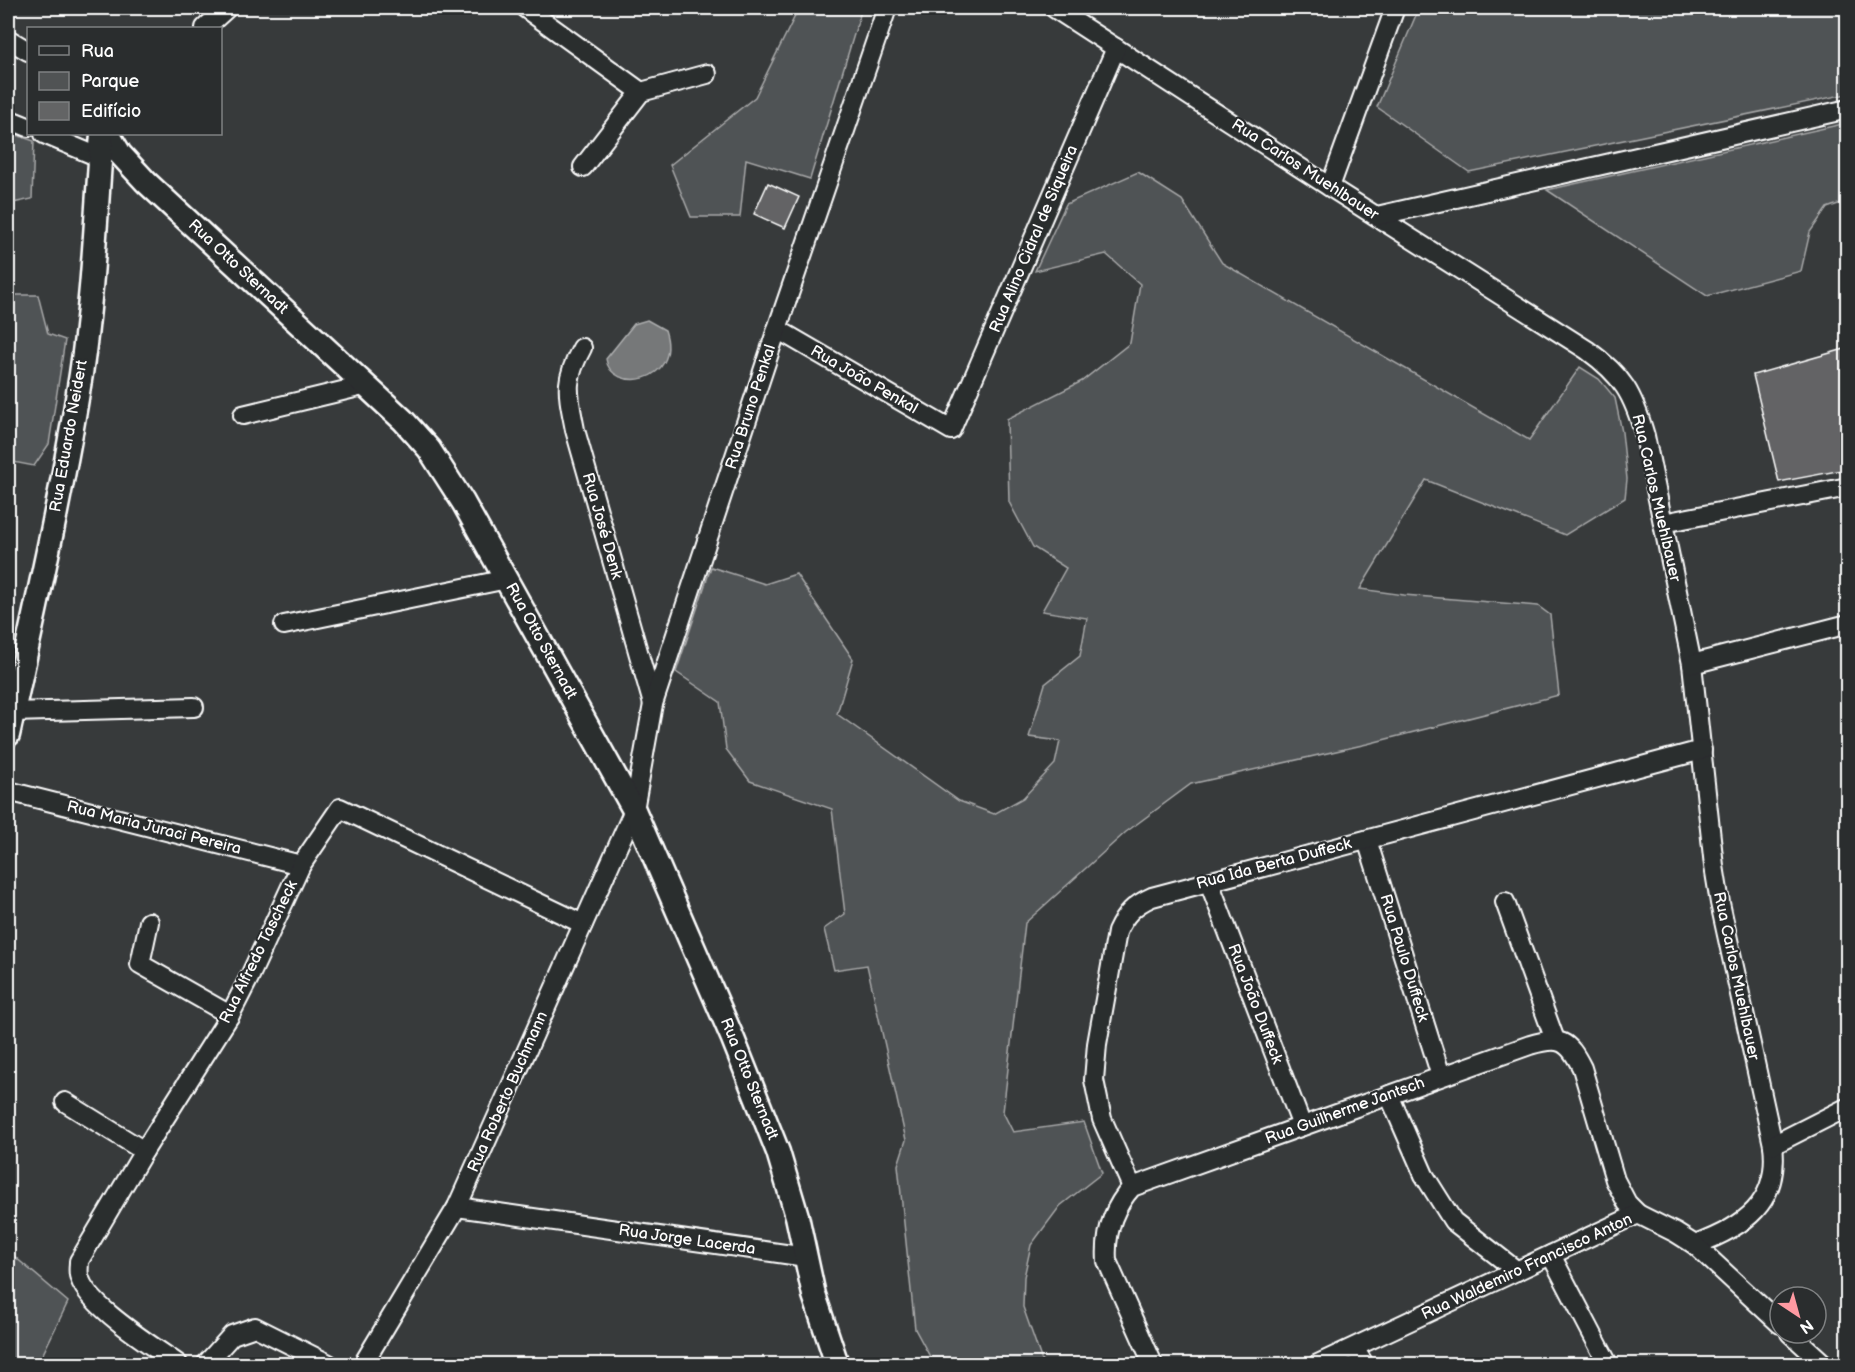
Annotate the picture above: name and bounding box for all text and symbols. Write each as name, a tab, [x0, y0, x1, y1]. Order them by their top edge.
legend	[27, 27, 222, 135]
text: Rua	[81, 41, 114, 62]
text: Parque	[81, 71, 139, 92]
text: Edifício	[81, 101, 141, 122]
street label: Rua Carlos Muehlbauer	[1228, 115, 1382, 225]
street label: Rua Alino Cidral de Siqueira	[986, 142, 1082, 336]
street label: Rua Otto Sternadt	[184, 216, 292, 318]
street label: Rua Bruno Penkal	[722, 342, 780, 472]
street label: Rua João Penkal	[807, 342, 921, 418]
street label: Rua Eduardo Neidert	[46, 358, 92, 514]
street label: Rua Carlos Muehlbauer	[1627, 412, 1685, 584]
street label: Rua José Denk	[578, 471, 626, 581]
street label: Rua Otto Sternadt	[501, 580, 581, 702]
street label: Rua Maria Juraci Pereira	[65, 797, 243, 859]
street label: Rua Ida Berta Duffeck	[1194, 834, 1354, 894]
street label: Rua Alfredo Tascheck	[216, 877, 302, 1027]
street label: Rua Carlos Muehlbauer	[1709, 890, 1763, 1062]
street label: Rua Paulo Duffeck	[1376, 892, 1432, 1024]
street label: Rua João Duffeck	[1223, 941, 1287, 1067]
street label: Rua Roberto Buchmann	[464, 1009, 552, 1175]
street label: Rua Otto Sternadt	[716, 1015, 782, 1143]
street label: Rua Guilherme Jantsch	[1263, 1073, 1427, 1149]
street label: Rua Waldemiro Francisco Anton	[1419, 1210, 1635, 1324]
street label: Rua Jorge Lacerda	[617, 1221, 757, 1259]
north arrow	[1768, 1285, 1828, 1345]
text: N	[1795, 1315, 1816, 1337]

